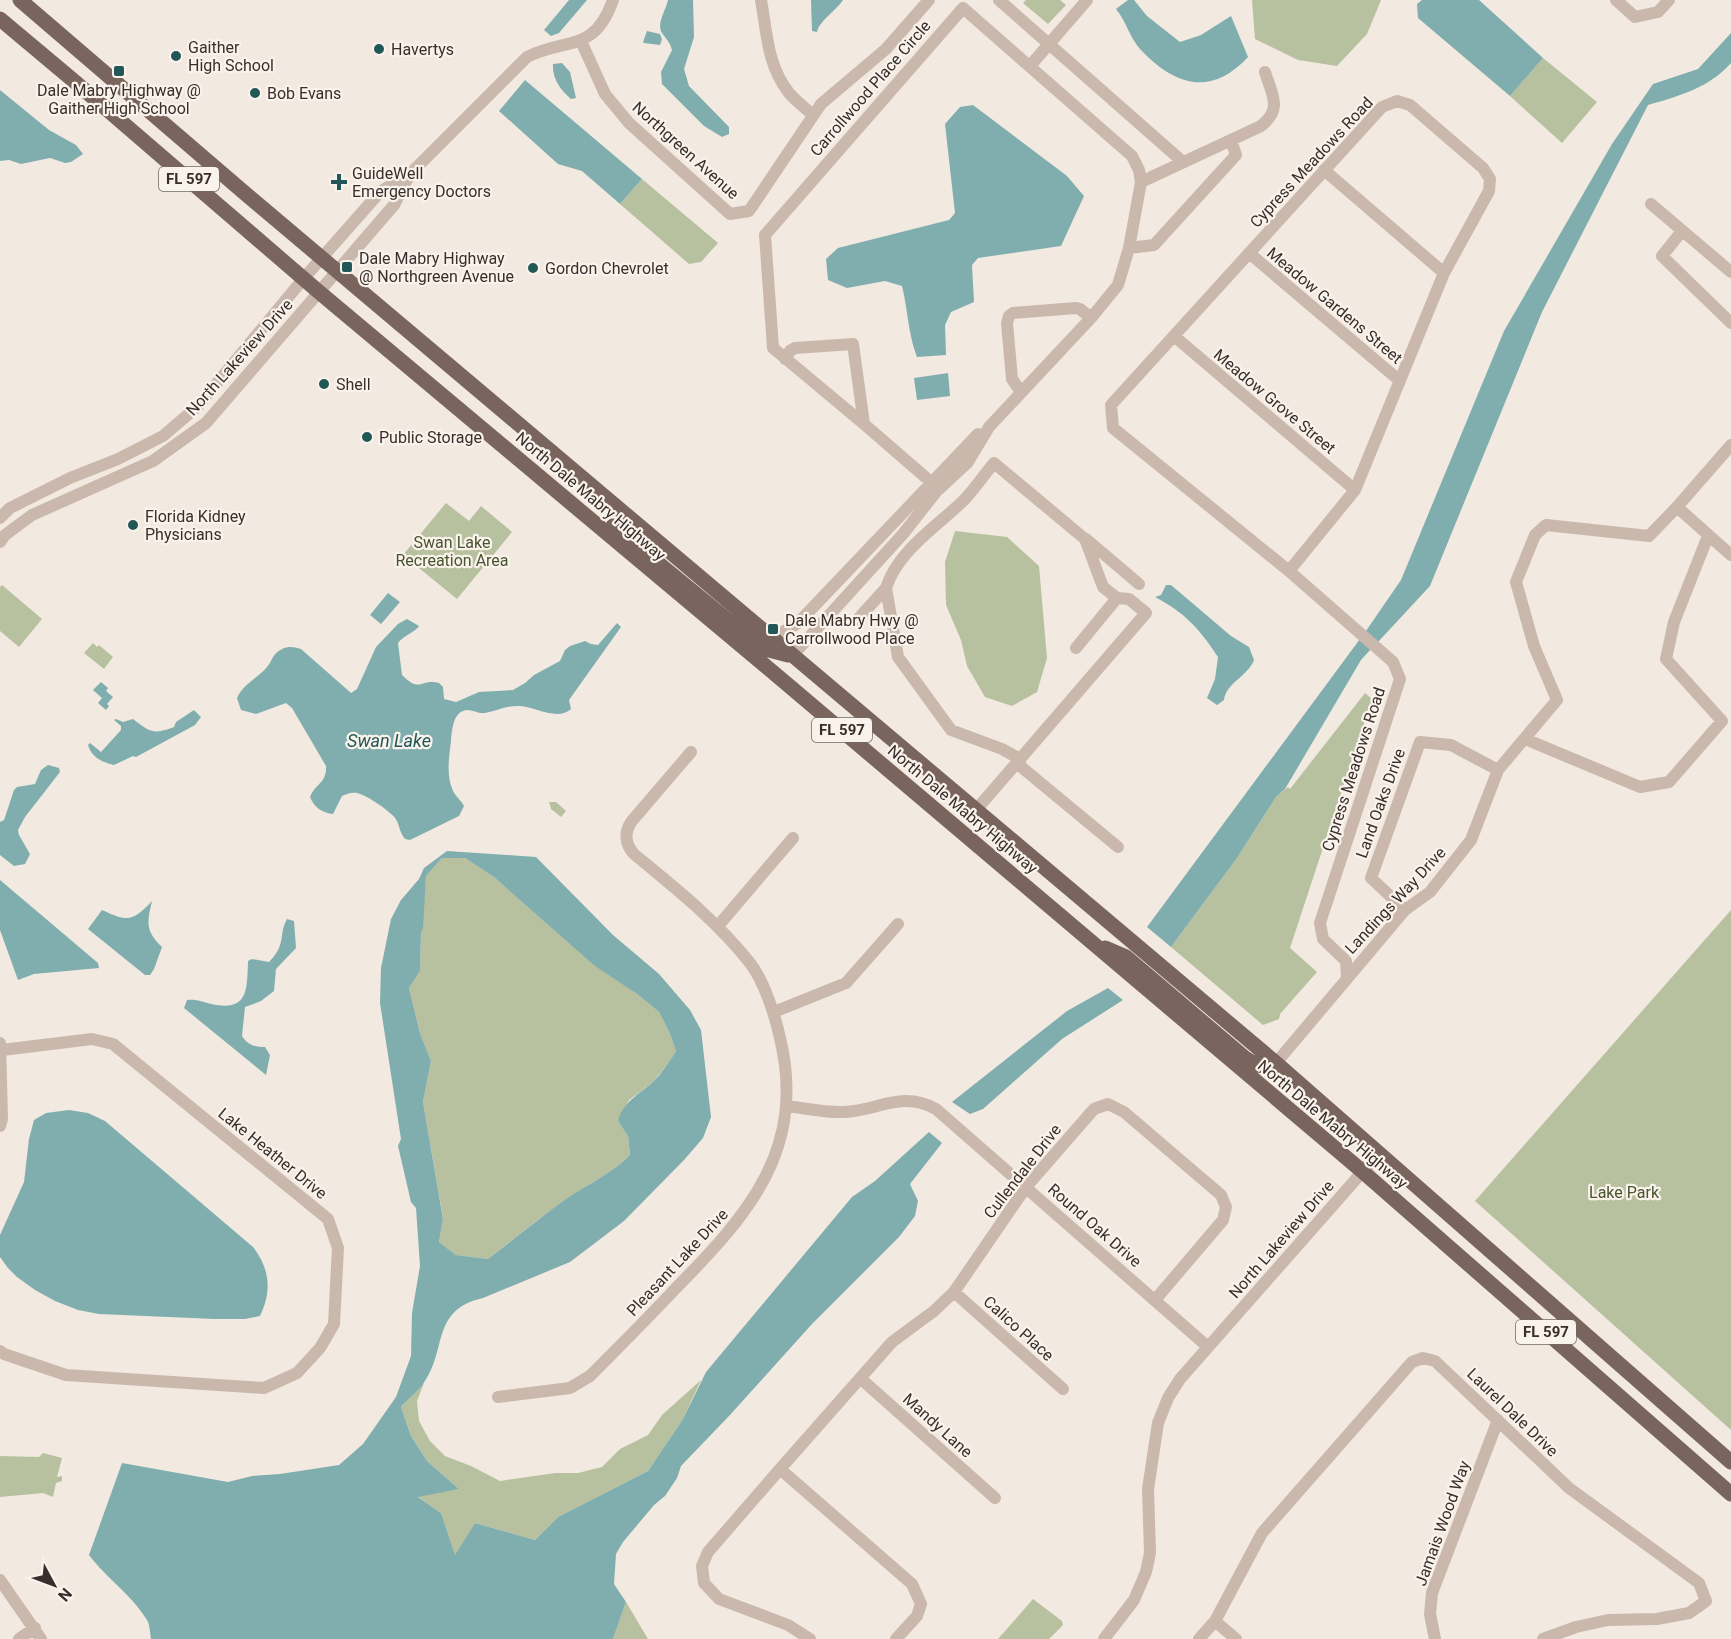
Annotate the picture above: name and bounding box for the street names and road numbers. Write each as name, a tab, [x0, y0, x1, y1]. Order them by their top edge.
street label: Carrollwood Place Circle	[806, 17, 935, 160]
street label: Cypress Meadows Road	[1246, 93, 1377, 232]
street label: Northgreen Avenue	[628, 98, 743, 203]
road number: FL 597	[159, 167, 219, 191]
street label: Meadow Gardens Street	[1263, 243, 1406, 368]
street label: North Lakeview Drive	[182, 295, 297, 419]
street label: Meadow Grove Street	[1210, 345, 1339, 458]
street label: North Dale Mabry Highway	[512, 428, 670, 565]
street label: Cypress Meadows Road	[1318, 685, 1389, 854]
road number: FL 597	[812, 718, 872, 742]
street label: North Dale Mabry Highway	[884, 741, 1042, 878]
street label: Land Oaks Drive	[1352, 746, 1409, 861]
street label: Landings Way Drive	[1341, 843, 1450, 958]
street label: North Dale Mabry Highway	[1254, 1056, 1412, 1193]
street label: Lake Heather Drive	[215, 1104, 331, 1203]
street label: Cullendale Drive	[980, 1120, 1065, 1222]
street label: North Lakeview Drive	[1225, 1176, 1338, 1302]
street label: Round Oak Drive	[1044, 1180, 1145, 1271]
street label: Pleasant Lake Drive	[623, 1205, 732, 1320]
street label: Calico Place	[980, 1292, 1058, 1365]
road number: FL 597	[1516, 1320, 1576, 1344]
street label: Laurel Dale Drive	[1463, 1364, 1562, 1461]
street label: Mandy Lane	[899, 1389, 976, 1461]
street label: Jamais Wood Way	[1411, 1458, 1474, 1588]

